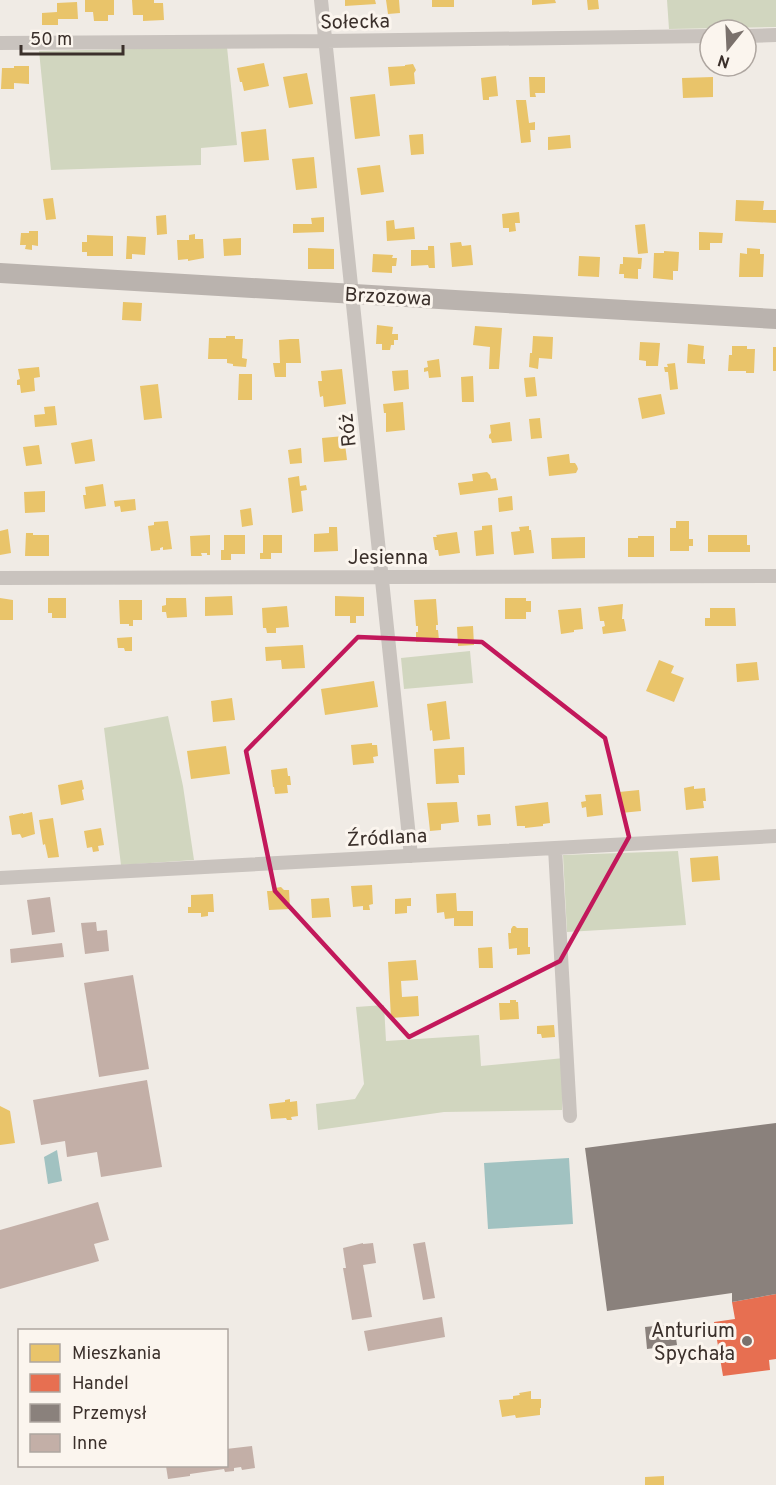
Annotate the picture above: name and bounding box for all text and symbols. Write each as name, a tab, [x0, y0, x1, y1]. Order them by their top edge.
street label: Sołecka	[320, 9, 390, 37]
scale bar	[21, 18, 123, 56]
north arrow	[698, 18, 758, 78]
text: 50 m	[30, 29, 72, 52]
text: N	[715, 49, 733, 72]
street label: Brzozowa	[344, 283, 432, 313]
street label: Róż	[334, 411, 364, 448]
street label: Jesienna	[348, 546, 428, 572]
street label: Źródlana	[346, 822, 428, 854]
place label: Anturium Spychała	[651, 1319, 735, 1368]
legend	[18, 1329, 228, 1467]
marker: Anturium Spychała	[740, 1334, 754, 1348]
text: Mieszkania	[72, 1343, 161, 1366]
text: Handel	[72, 1373, 129, 1396]
text: Przemysł	[72, 1403, 147, 1426]
text: Inne	[72, 1433, 108, 1456]

